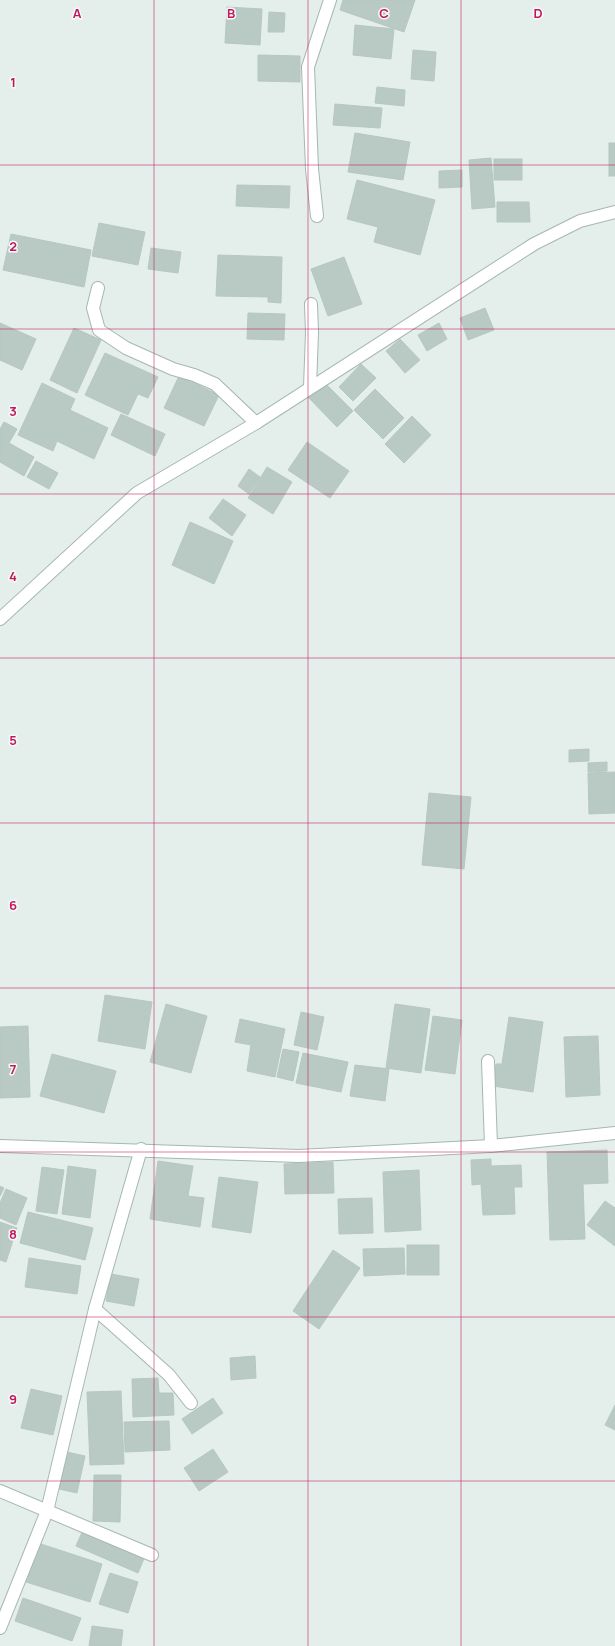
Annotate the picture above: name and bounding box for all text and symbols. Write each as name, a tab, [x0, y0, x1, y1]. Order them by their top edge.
text: A	[73, 4, 82, 22]
text: B	[227, 4, 235, 22]
text: C	[379, 4, 389, 22]
text: D	[533, 4, 543, 22]
text: 1	[10, 73, 16, 91]
text: 2	[9, 237, 17, 255]
text: 3	[9, 402, 17, 420]
text: 4	[9, 567, 17, 585]
text: 5	[9, 731, 17, 749]
text: 6	[9, 896, 17, 914]
text: 7	[10, 1060, 17, 1078]
text: 8	[9, 1225, 17, 1243]
text: 9	[9, 1390, 17, 1408]

